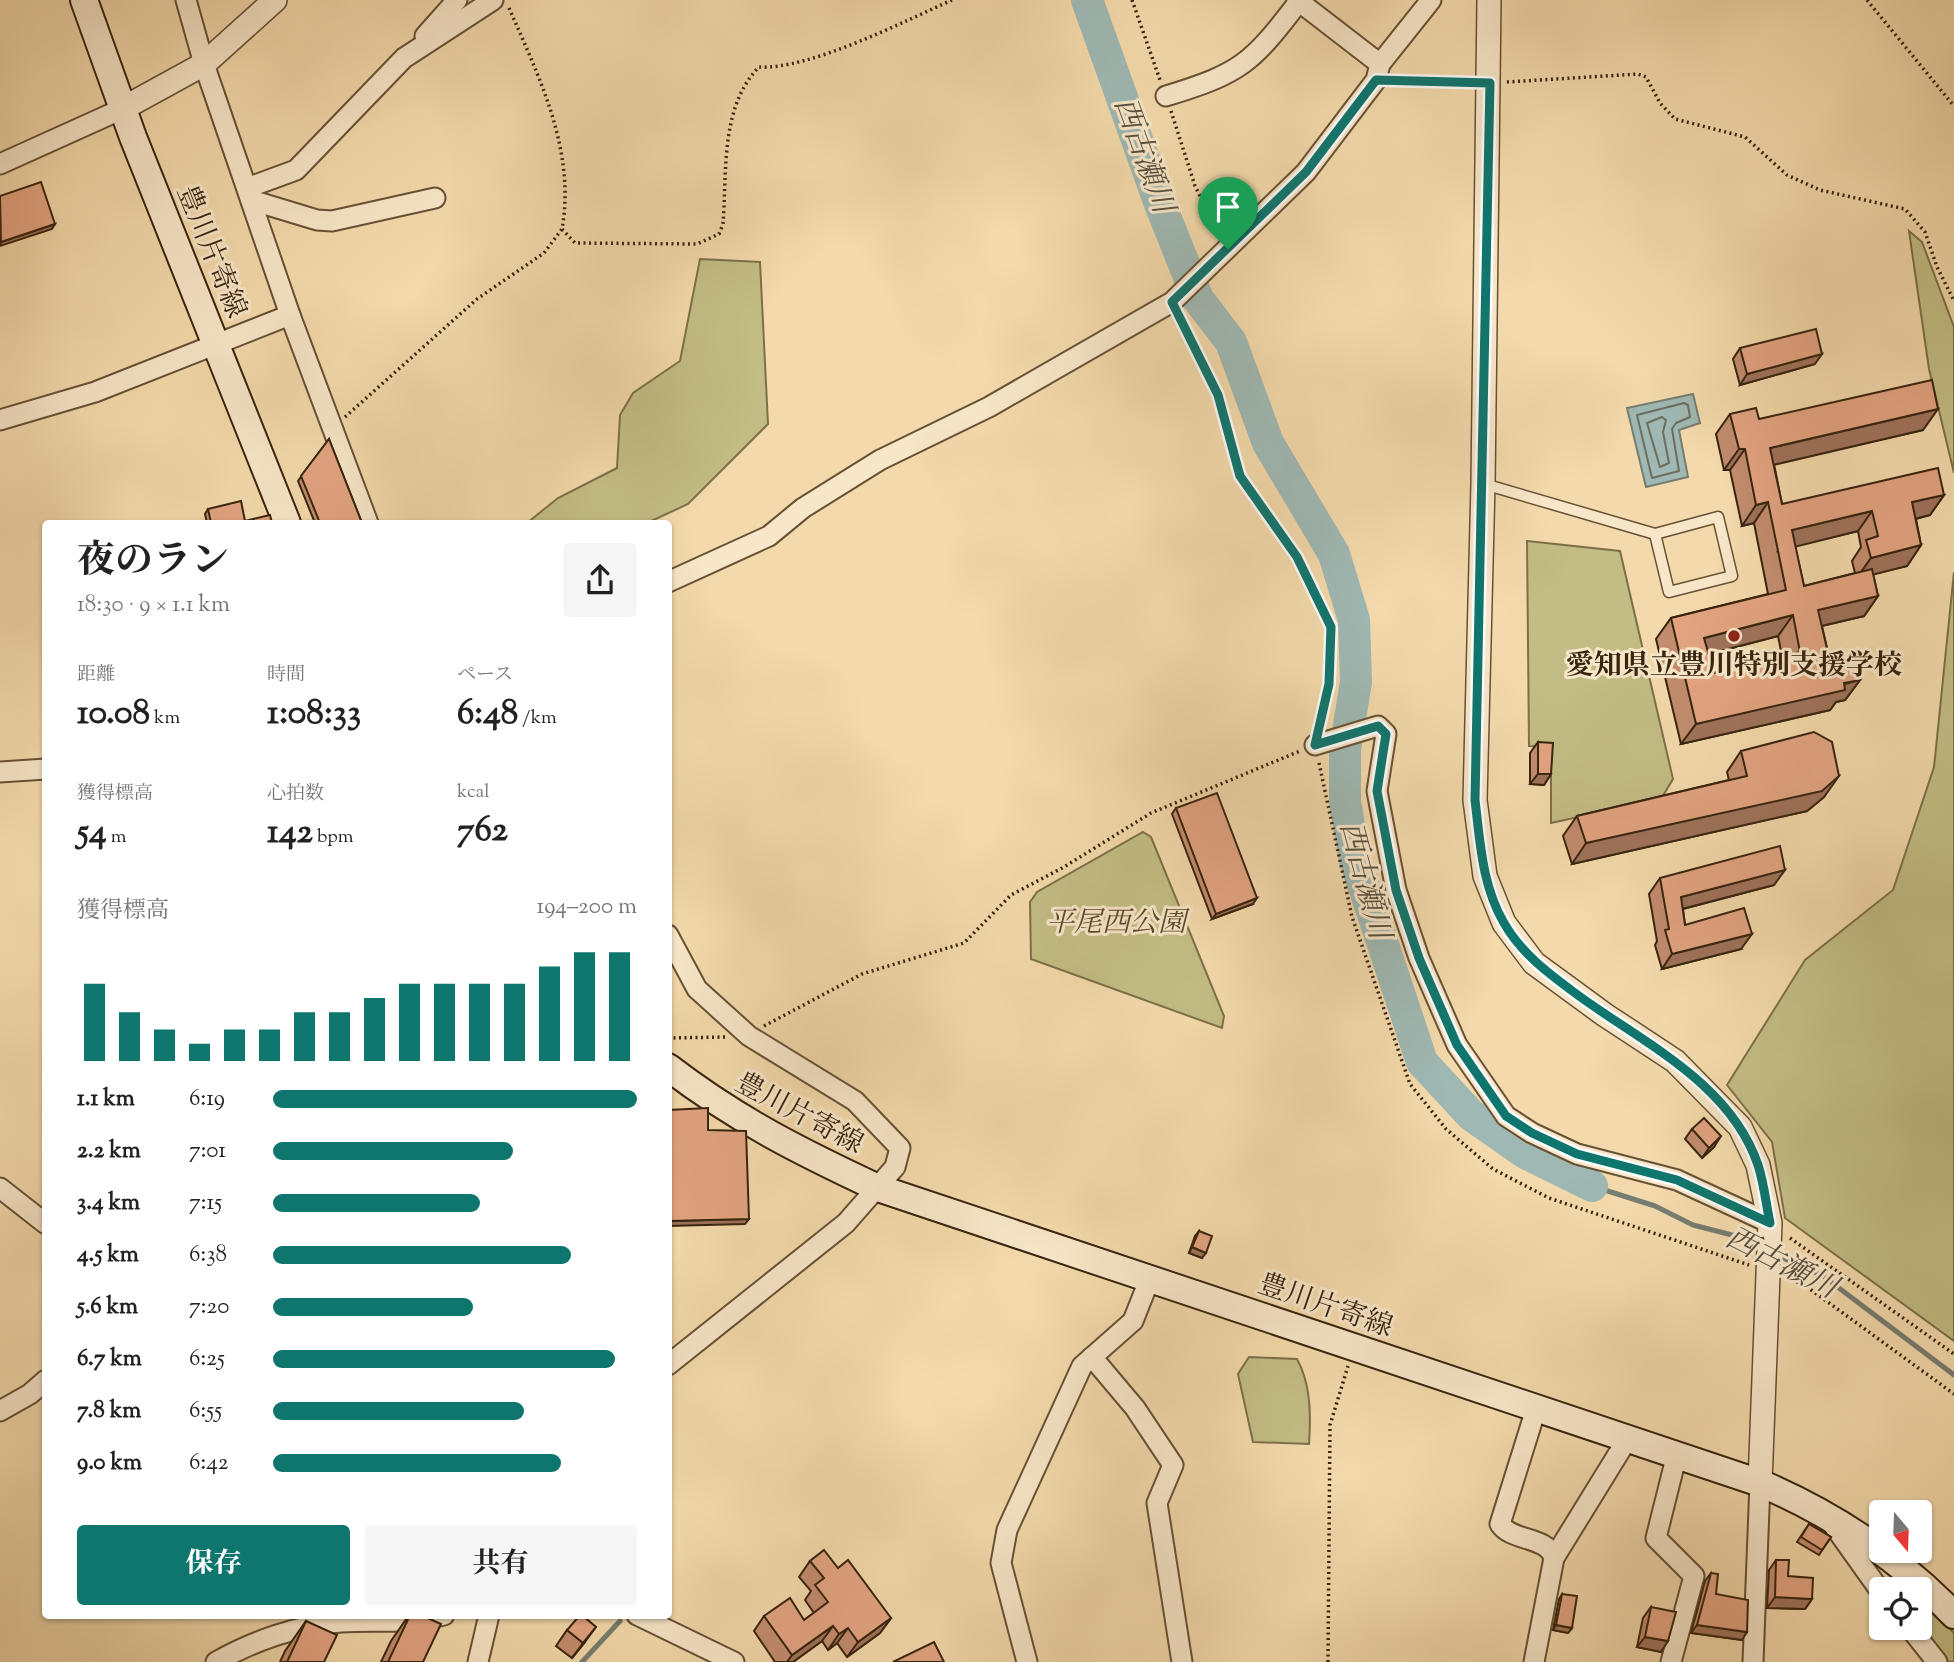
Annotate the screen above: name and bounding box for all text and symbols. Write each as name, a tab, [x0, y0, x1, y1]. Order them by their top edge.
water label: 西古瀬川	[1102, 92, 1184, 222]
pin	[1198, 177, 1258, 249]
street label: 豊川片寄線	[165, 180, 255, 325]
icon: arrive	[1209, 188, 1247, 226]
text: 夜のラン	[77, 536, 229, 590]
button: share	[563, 543, 637, 617]
text: 18:30 · 9 × 1.1 km	[77, 589, 230, 622]
marker: 愛知県立豊川特別支援学校	[1726, 628, 1742, 644]
place label: 愛知県立豊川特別支援学校	[1566, 647, 1902, 687]
text: 距離	[77, 662, 115, 689]
text: 時間	[267, 662, 305, 689]
text: ペース	[457, 662, 513, 689]
text: 10.08	[77, 689, 150, 740]
text: 1:08:33	[267, 689, 361, 740]
text: 6:48	[457, 689, 518, 740]
text: km	[150, 705, 180, 732]
text: /km	[518, 705, 557, 732]
text: kcal	[457, 779, 490, 806]
text: 獲得標高	[77, 781, 153, 808]
text: 心拍数	[267, 781, 324, 808]
text: 762	[457, 806, 508, 857]
text: 54	[77, 808, 107, 859]
text: 142	[267, 808, 313, 859]
water label: 西古瀬川	[1327, 817, 1401, 947]
text: m	[107, 824, 126, 851]
text: bpm	[313, 824, 353, 851]
text: 194–200 m	[537, 891, 637, 924]
text: 獲得標高	[77, 895, 169, 928]
park label: 平尾西公園	[1046, 904, 1190, 944]
street label: 豊川片寄線	[727, 1064, 870, 1165]
text: 1.1 km	[77, 1083, 135, 1116]
text: 6:19	[189, 1083, 225, 1116]
text: 2.2 km	[77, 1135, 141, 1168]
text: 7:01	[189, 1135, 226, 1168]
text: 3.4 km	[77, 1187, 140, 1220]
text: 7:15	[189, 1187, 222, 1220]
water label: 西古瀬川	[1718, 1218, 1847, 1312]
text: 4.5 km	[77, 1239, 139, 1272]
text: 6:38	[189, 1239, 227, 1272]
street label: 豊川片寄線	[1252, 1265, 1398, 1349]
text: 5.6 km	[77, 1291, 138, 1324]
text: 7:20	[189, 1291, 229, 1324]
text: 6.7 km	[77, 1343, 142, 1376]
text: 6:25	[189, 1343, 225, 1376]
text: 7.8 km	[77, 1395, 141, 1428]
text: 6:55	[189, 1395, 222, 1428]
text: 9.0 km	[77, 1447, 142, 1480]
text: 6:42	[189, 1447, 229, 1480]
north arrow	[1869, 1500, 1932, 1563]
map controls	[1869, 1500, 1932, 1640]
button: 保存	[77, 1525, 350, 1605]
button: 共有	[364, 1525, 637, 1605]
button: locate	[1869, 1577, 1932, 1640]

